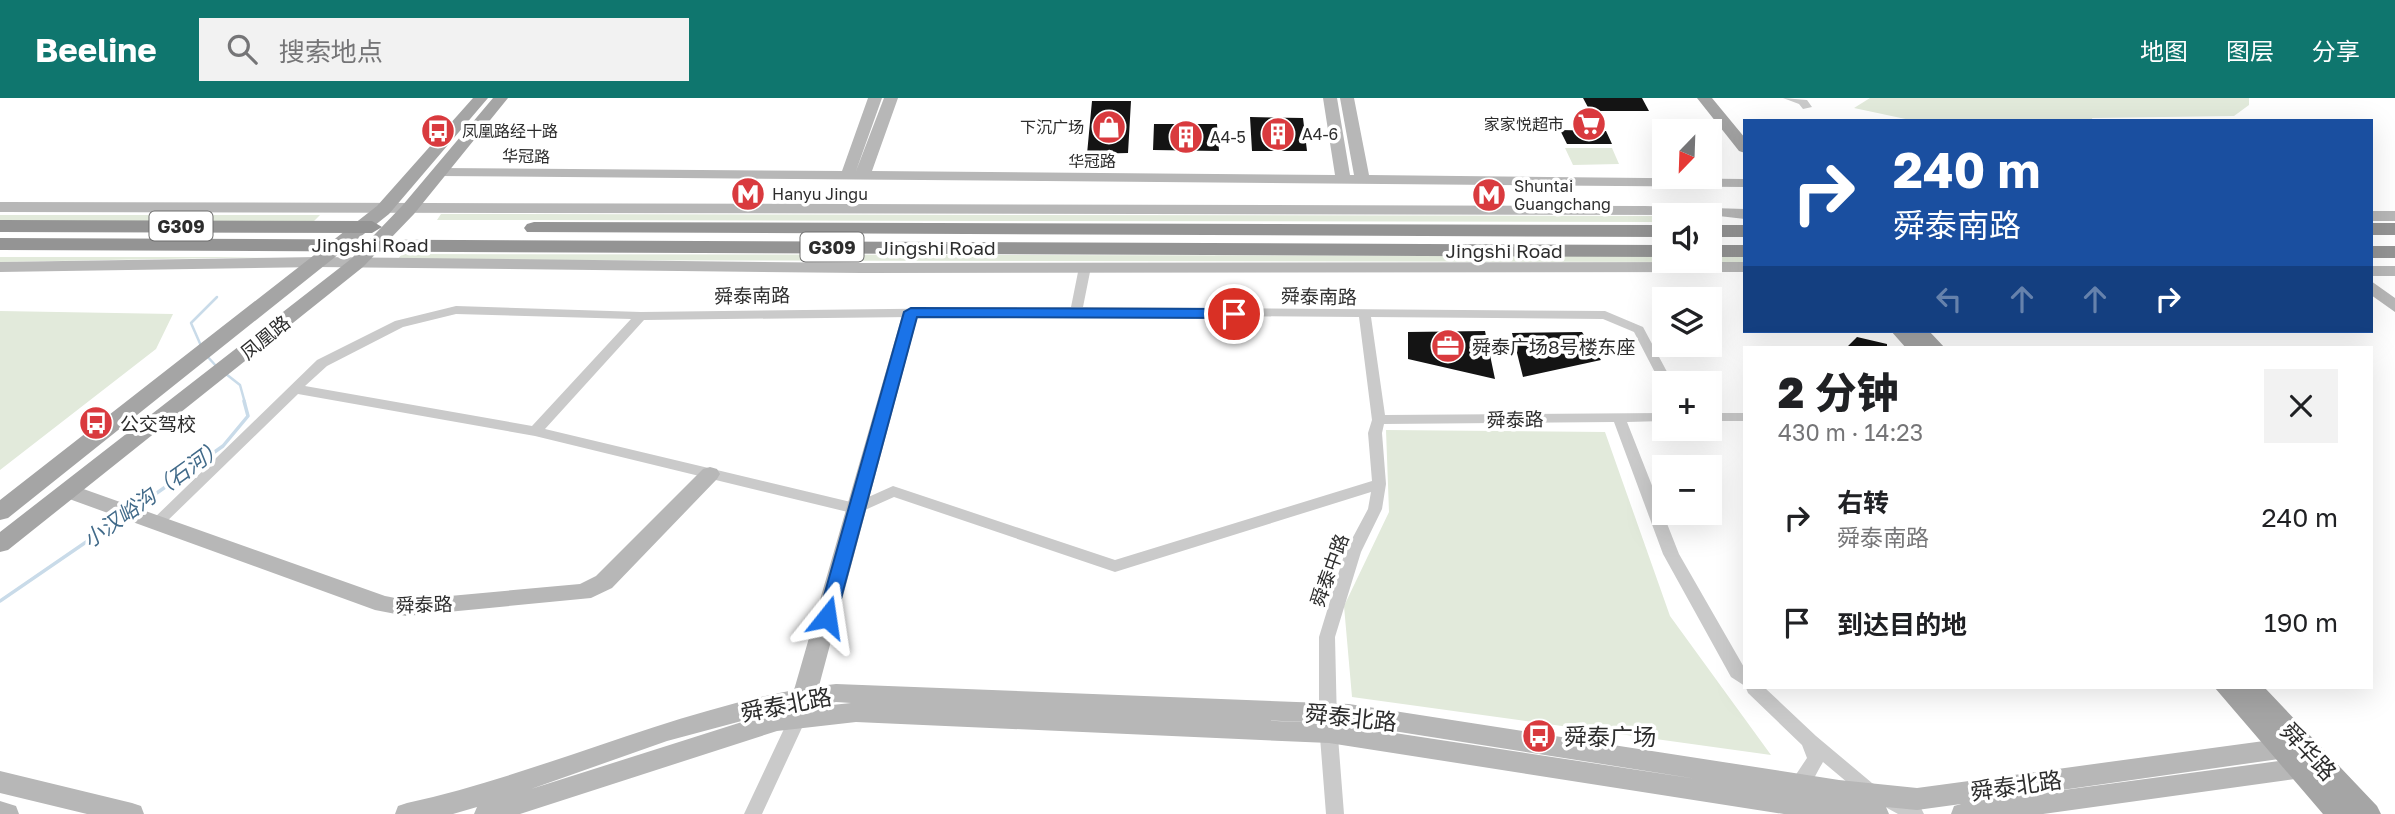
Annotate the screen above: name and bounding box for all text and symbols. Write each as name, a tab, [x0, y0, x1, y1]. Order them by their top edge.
search box	[199, 18, 689, 81]
text: Beeline	[35, 30, 157, 69]
icon: search	[223, 30, 261, 68]
text: 搜索地点	[279, 36, 383, 67]
text: 地图	[2140, 36, 2188, 65]
text: 图层	[2226, 36, 2274, 65]
text: 分享	[2312, 36, 2360, 65]
supermarket icon: 家家悦超市	[1570, 105, 1608, 143]
shop icon: 下沉广场	[1090, 108, 1128, 146]
bus stop icon: 凤凰路经十路	[419, 112, 457, 150]
place label: 家家悦超市	[1484, 114, 1564, 134]
building icon: A4-6	[1259, 115, 1297, 153]
place label: 下沉广场	[1020, 117, 1084, 137]
building icon: A4-5	[1167, 118, 1205, 156]
north arrow	[1652, 119, 1722, 189]
map controls	[1652, 119, 1722, 525]
place label: 凤凰路经十路	[462, 121, 558, 141]
place label: A4-6	[1302, 124, 1338, 144]
place label: A4-5	[1210, 127, 1246, 147]
text: 240 m	[1893, 140, 2041, 199]
street label: 华冠路	[502, 146, 550, 166]
icon: right	[1778, 147, 1869, 238]
street label: 华冠路	[1068, 151, 1116, 171]
metro station icon: Hanyu Jingu	[729, 175, 767, 213]
metro station icon: Shuntai Guangchang	[1470, 176, 1508, 214]
place label: Shuntai Guangchang	[1514, 176, 1611, 214]
place label: Hanyu Jingu	[772, 184, 868, 204]
button: sound	[1652, 203, 1722, 273]
text: 舜泰南路	[1893, 206, 2021, 244]
road number: G309	[150, 211, 212, 240]
road number: G309	[800, 232, 864, 262]
street label: Jingshi Road	[311, 233, 429, 256]
street label: Jingshi Road	[878, 236, 996, 259]
street label: Jingshi Road	[1445, 239, 1563, 262]
icon: left	[1930, 280, 1968, 318]
icon: ahead	[2003, 280, 2041, 318]
icon: ahead	[2076, 280, 2114, 318]
icon: right	[2149, 280, 2187, 318]
street label: 舜泰南路	[714, 283, 790, 307]
pin	[1204, 284, 1264, 344]
street label: 舜泰南路	[1281, 284, 1357, 308]
button: layers	[1652, 287, 1722, 357]
icon: arrive	[1215, 295, 1253, 333]
street label: 凤凰路	[236, 310, 294, 364]
office icon: 舜泰广场8号楼东座	[1429, 327, 1467, 365]
place label: 舜泰广场8号楼东座	[1472, 335, 1636, 358]
text: 2 分钟	[1778, 367, 1899, 417]
button: close	[2264, 369, 2338, 443]
button: +	[1652, 371, 1722, 441]
bus stop icon: 公交驾校	[77, 404, 115, 442]
street label: 舜泰路	[1486, 407, 1544, 431]
place label: 公交驾校	[120, 412, 196, 435]
text: 430 m · 14:23	[1778, 418, 1923, 446]
water label: 小汉峪沟（石河）	[77, 433, 229, 553]
button: −	[1652, 455, 1722, 525]
text: 右转	[1837, 487, 1889, 518]
icon: right	[1778, 499, 1816, 537]
text: 240 m	[2261, 502, 2338, 533]
text: 舜泰南路	[1837, 523, 1929, 551]
street label: 舜泰中路	[1305, 530, 1353, 610]
position arrow	[790, 580, 864, 654]
street label: 舜泰路	[395, 592, 453, 616]
icon: arrive	[1778, 604, 1816, 642]
text: 190 m	[2264, 607, 2338, 638]
text: 到达目的地	[1837, 609, 1967, 640]
street label: 舜泰北路	[738, 681, 834, 727]
street label: 舜泰北路	[1304, 698, 1398, 736]
street label: 舜华路	[2275, 716, 2343, 786]
bus stop icon: 舜泰广场	[1520, 717, 1558, 755]
place label: 舜泰广场	[1564, 722, 1656, 750]
street label: 舜泰北路	[1968, 765, 2064, 805]

